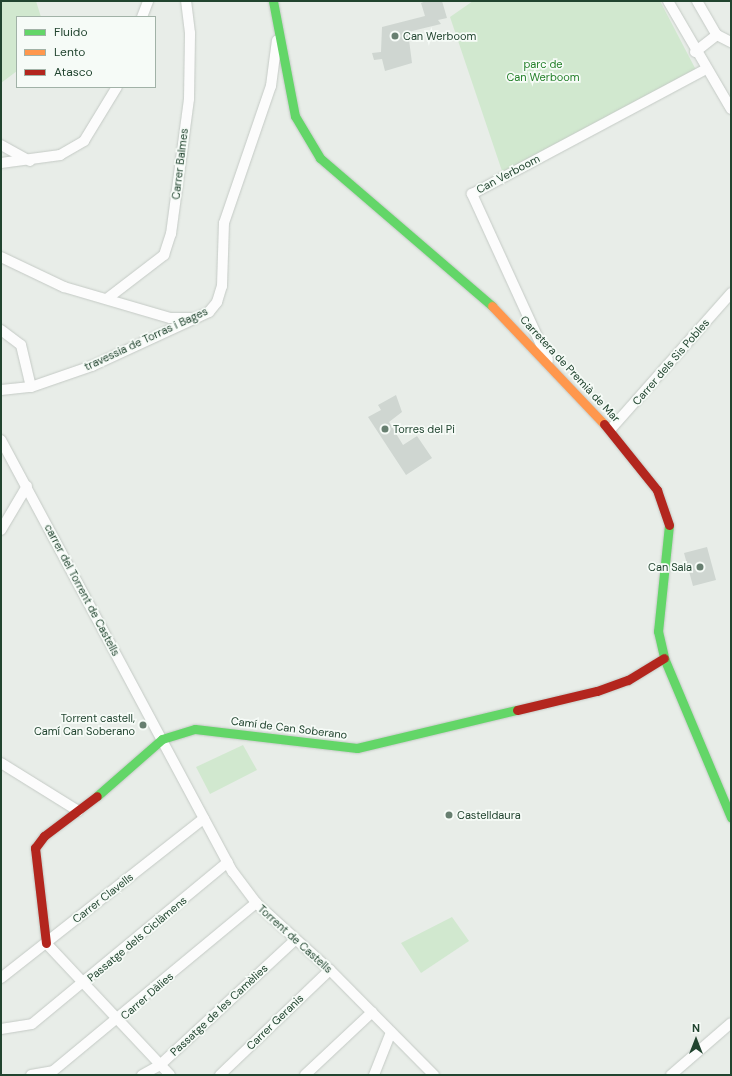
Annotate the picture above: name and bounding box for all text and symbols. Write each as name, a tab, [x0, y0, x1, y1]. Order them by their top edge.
legend	[16, 16, 156, 88]
text: Fluido	[54, 24, 88, 40]
place label: Can Werboom	[403, 29, 476, 43]
marker: Can Werboom	[390, 31, 400, 41]
text: Lento	[54, 44, 85, 60]
park label: parc de Can Werboom	[506, 58, 580, 84]
text: Atasco	[54, 64, 93, 80]
street label: Carrer Balmes	[169, 128, 191, 200]
street label: Can Verboom	[474, 152, 542, 196]
street label: travessia de Torras i Bages	[82, 305, 210, 373]
street label: Carretera de Premià de Mar	[517, 313, 623, 425]
street label: Carrer dels Sis Pobles	[630, 316, 712, 408]
place label: Torres del Pi	[393, 422, 455, 436]
marker: Torres del Pi	[380, 424, 390, 434]
street label: carrer del Torrent de Castells	[42, 522, 122, 658]
place label: Can Sala	[648, 560, 692, 574]
marker: Can Sala	[695, 562, 705, 572]
place label: Torrent castell, Camí Can Soberano	[34, 712, 135, 738]
street label: Camí de Can Soberano	[230, 714, 348, 742]
marker: Torrent castell, Camí Can Soberano	[138, 720, 148, 730]
place label: Castelldaura	[457, 808, 521, 822]
marker: Castelldaura	[444, 810, 454, 820]
street label: Carrer Clavells	[70, 870, 136, 926]
street label: Passatge dels Ciclàmens	[85, 894, 189, 984]
street label: Torrent de Castells	[255, 902, 335, 976]
street label: Passatge de les Camèlies	[168, 961, 270, 1059]
street label: Carrer Dàlies	[118, 970, 176, 1022]
street label: Carrer Geranis	[244, 991, 306, 1053]
north arrow	[676, 1020, 716, 1060]
text: N	[692, 1021, 700, 1035]

